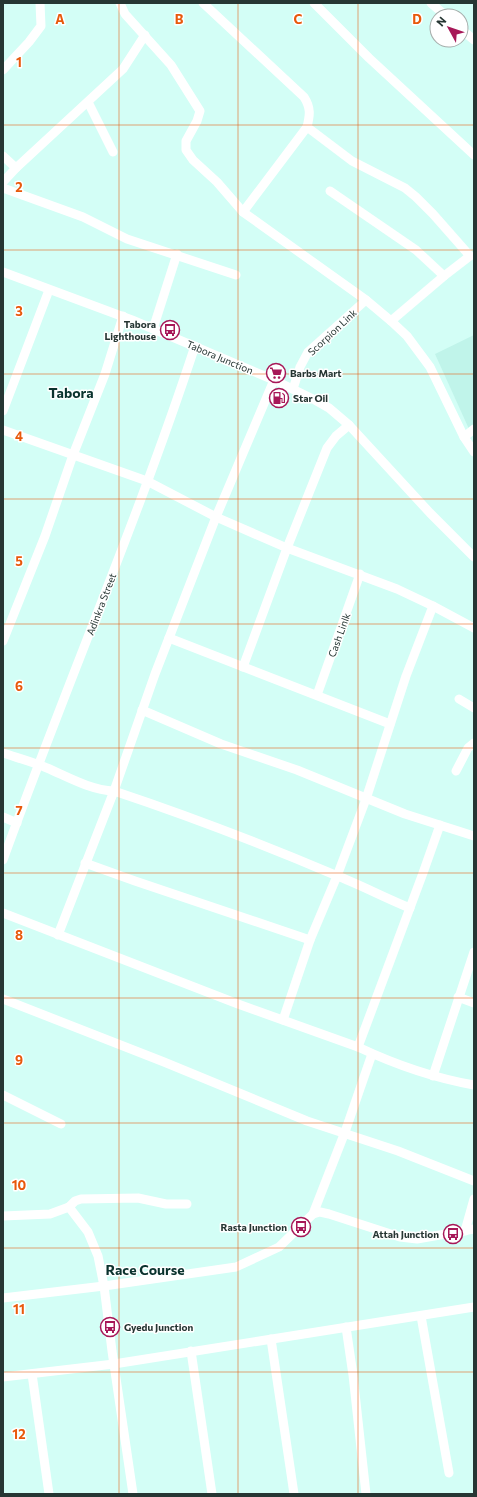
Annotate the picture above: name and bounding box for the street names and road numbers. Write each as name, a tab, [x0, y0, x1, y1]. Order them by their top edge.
street label: Scorpion Link	[305, 306, 359, 358]
street label: Tabora Junction	[185, 338, 255, 376]
street label: Adinkra Street	[84, 571, 118, 637]
street label: Cash Linlk	[325, 611, 353, 659]

